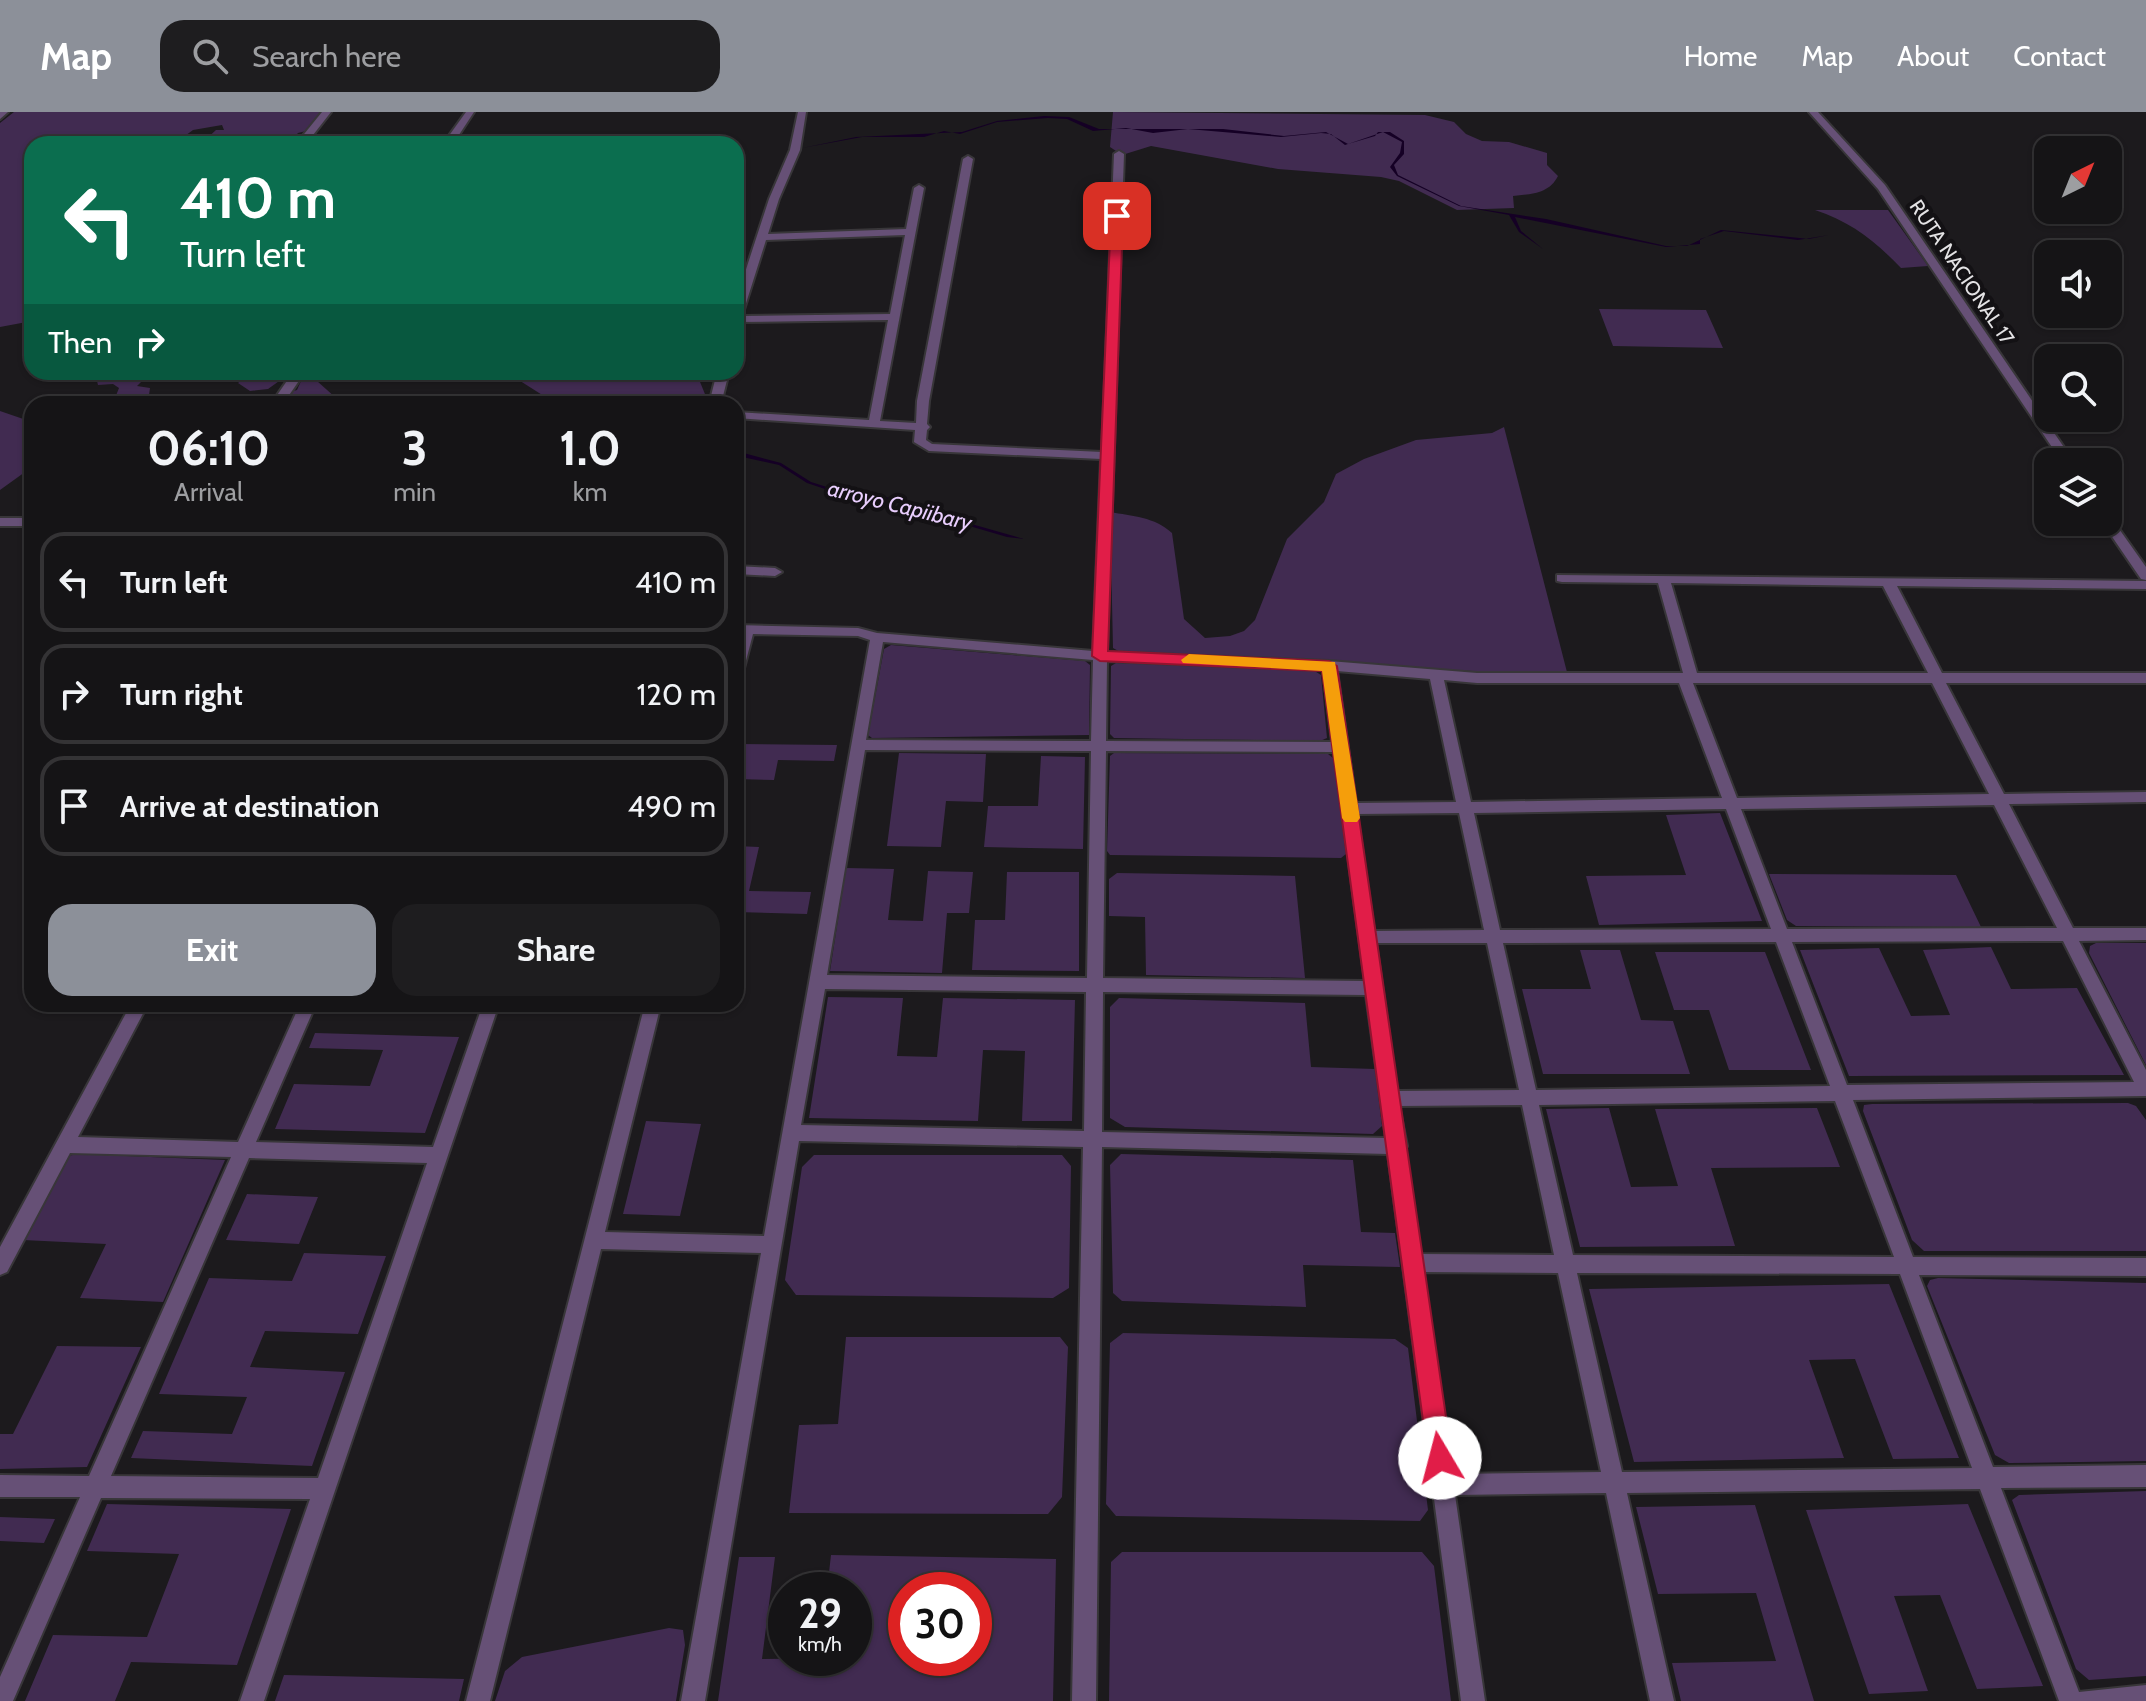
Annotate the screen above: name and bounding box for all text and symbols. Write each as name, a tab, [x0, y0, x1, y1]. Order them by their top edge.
search box	[160, 20, 720, 92]
text: Map	[40, 33, 112, 80]
icon: search	[188, 34, 232, 78]
text: Search here	[252, 38, 401, 75]
text: Home	[1684, 39, 1757, 73]
text: Map	[1801, 39, 1853, 73]
text: About	[1897, 39, 1969, 73]
text: Contact	[2013, 39, 2106, 73]
north arrow	[2034, 136, 2122, 224]
map controls	[2034, 136, 2122, 536]
text: 410 m	[180, 164, 336, 232]
icon: left	[48, 168, 152, 272]
pin	[1083, 182, 1151, 250]
icon: arrive	[1095, 194, 1139, 238]
street label: RUTA NACIONAL 17	[1905, 195, 2019, 349]
text: Turn left	[180, 232, 305, 276]
button: sound	[2034, 240, 2122, 328]
icon: right	[128, 320, 172, 364]
text: Then	[48, 324, 112, 361]
button: search	[2034, 344, 2122, 432]
text: 06:10	[147, 419, 270, 477]
text: 3	[402, 419, 428, 477]
text: 1.0	[559, 419, 621, 477]
button: layers	[2034, 448, 2122, 536]
water label: arroyo Capiibary	[825, 475, 976, 537]
text: Arrival	[174, 476, 243, 508]
text: min	[393, 476, 436, 508]
text: km	[573, 476, 607, 508]
icon: left	[52, 560, 96, 604]
text: Turn left	[120, 564, 228, 601]
text: 410 m	[635, 564, 716, 601]
icon: right	[52, 672, 96, 716]
text: Turn right	[120, 676, 243, 713]
text: 120 m	[636, 676, 716, 713]
icon: arrive	[52, 784, 96, 828]
text: Arrive at destination	[120, 788, 380, 825]
text: 490 m	[628, 788, 716, 825]
button: Exit	[48, 904, 376, 996]
button: Share	[392, 904, 720, 996]
position arrow	[1398, 1416, 1482, 1500]
speed limit sign: 30	[888, 1572, 992, 1676]
text: 29	[798, 1589, 842, 1638]
text: km/h	[798, 1632, 842, 1656]

